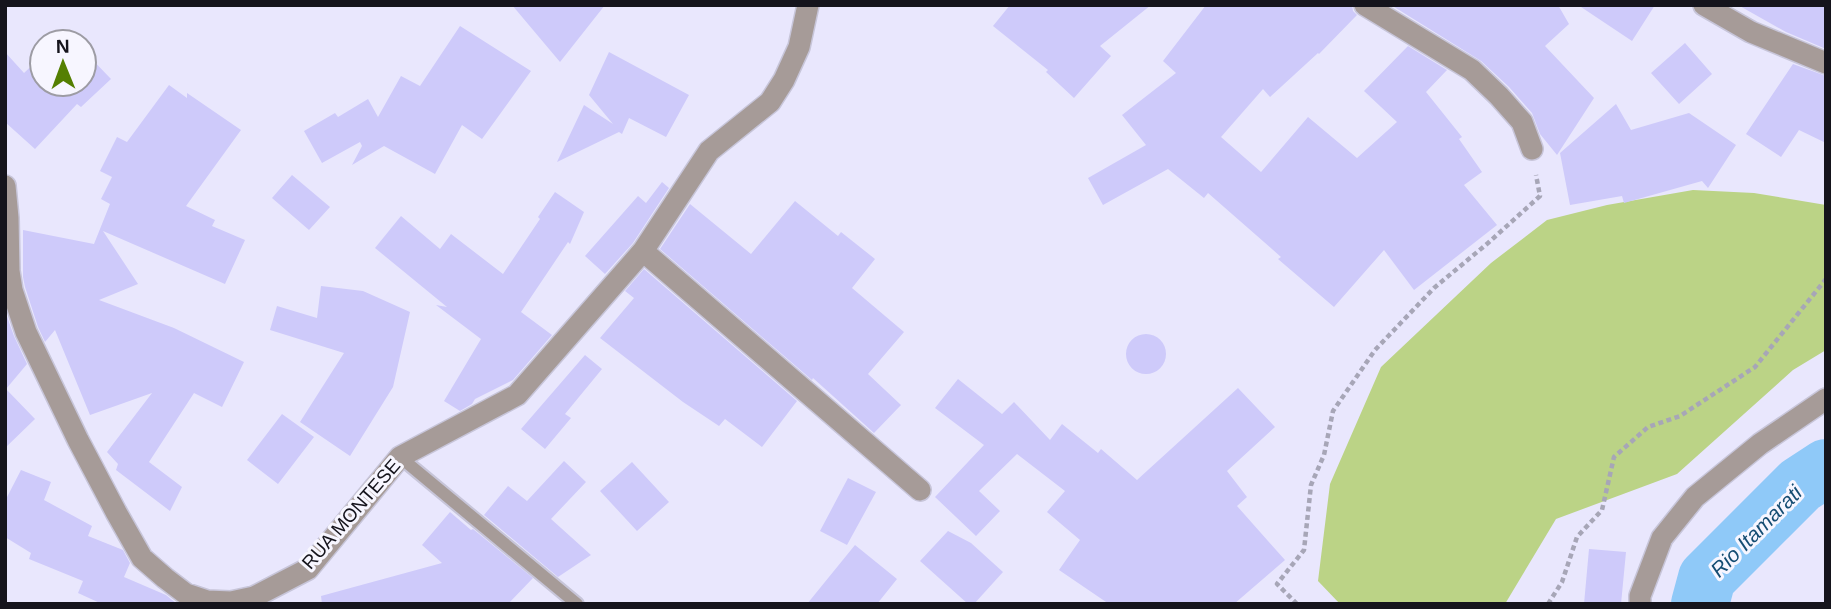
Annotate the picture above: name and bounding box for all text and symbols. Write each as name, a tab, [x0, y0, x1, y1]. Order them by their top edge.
north arrow	[28, 28, 98, 98]
text: N	[56, 36, 70, 57]
street label: RUA MONTESE	[298, 455, 404, 573]
water label: Rio Itamarati	[1706, 480, 1807, 581]

